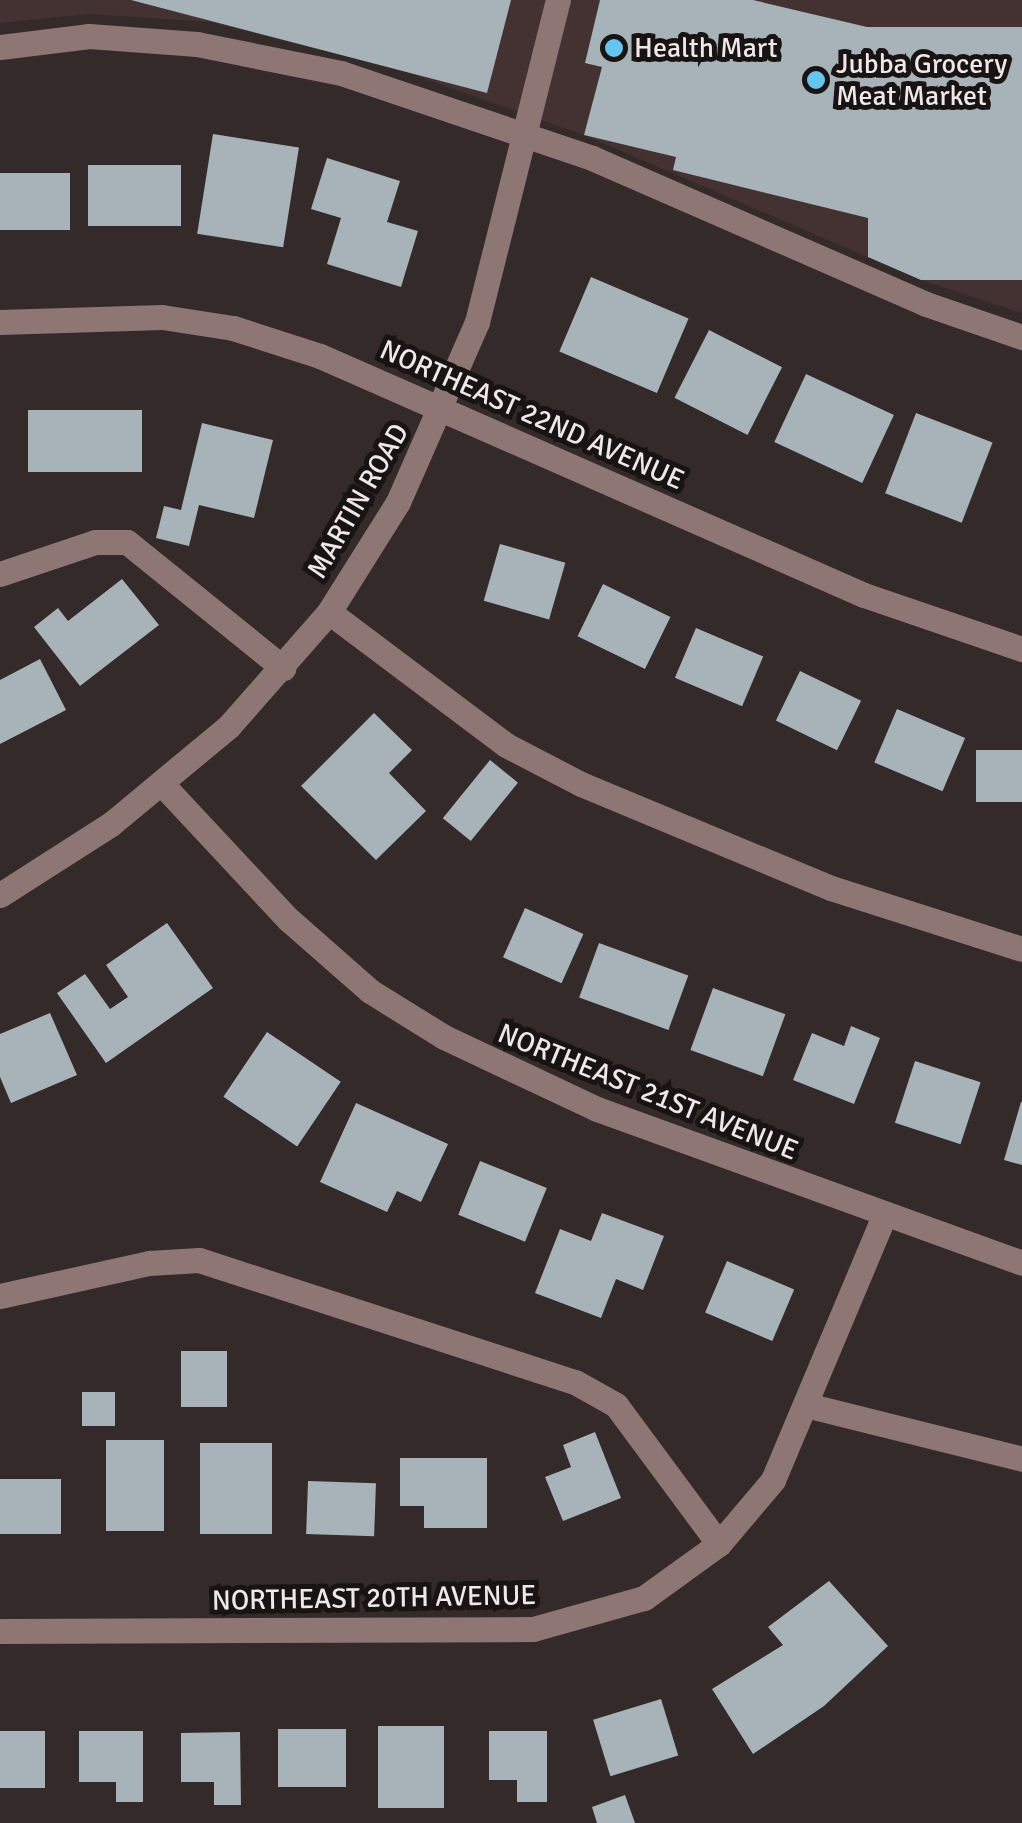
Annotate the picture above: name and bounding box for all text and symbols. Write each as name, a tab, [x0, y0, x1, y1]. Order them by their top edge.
place label: Health Mart	[634, 31, 778, 65]
marker: Health Mart	[603, 37, 625, 59]
place label: Jubba Grocery Meat Market	[836, 47, 1007, 113]
marker: Jubba Grocery Meat Market	[805, 69, 827, 91]
street label: NORTHEAST 22ND AVENUE	[375, 333, 689, 497]
street label: MARTIN ROAD	[300, 418, 416, 584]
street label: NORTHEAST 21ST AVENUE	[493, 1016, 803, 1168]
street label: NORTHEAST 20TH AVENUE	[211, 1578, 537, 1618]

